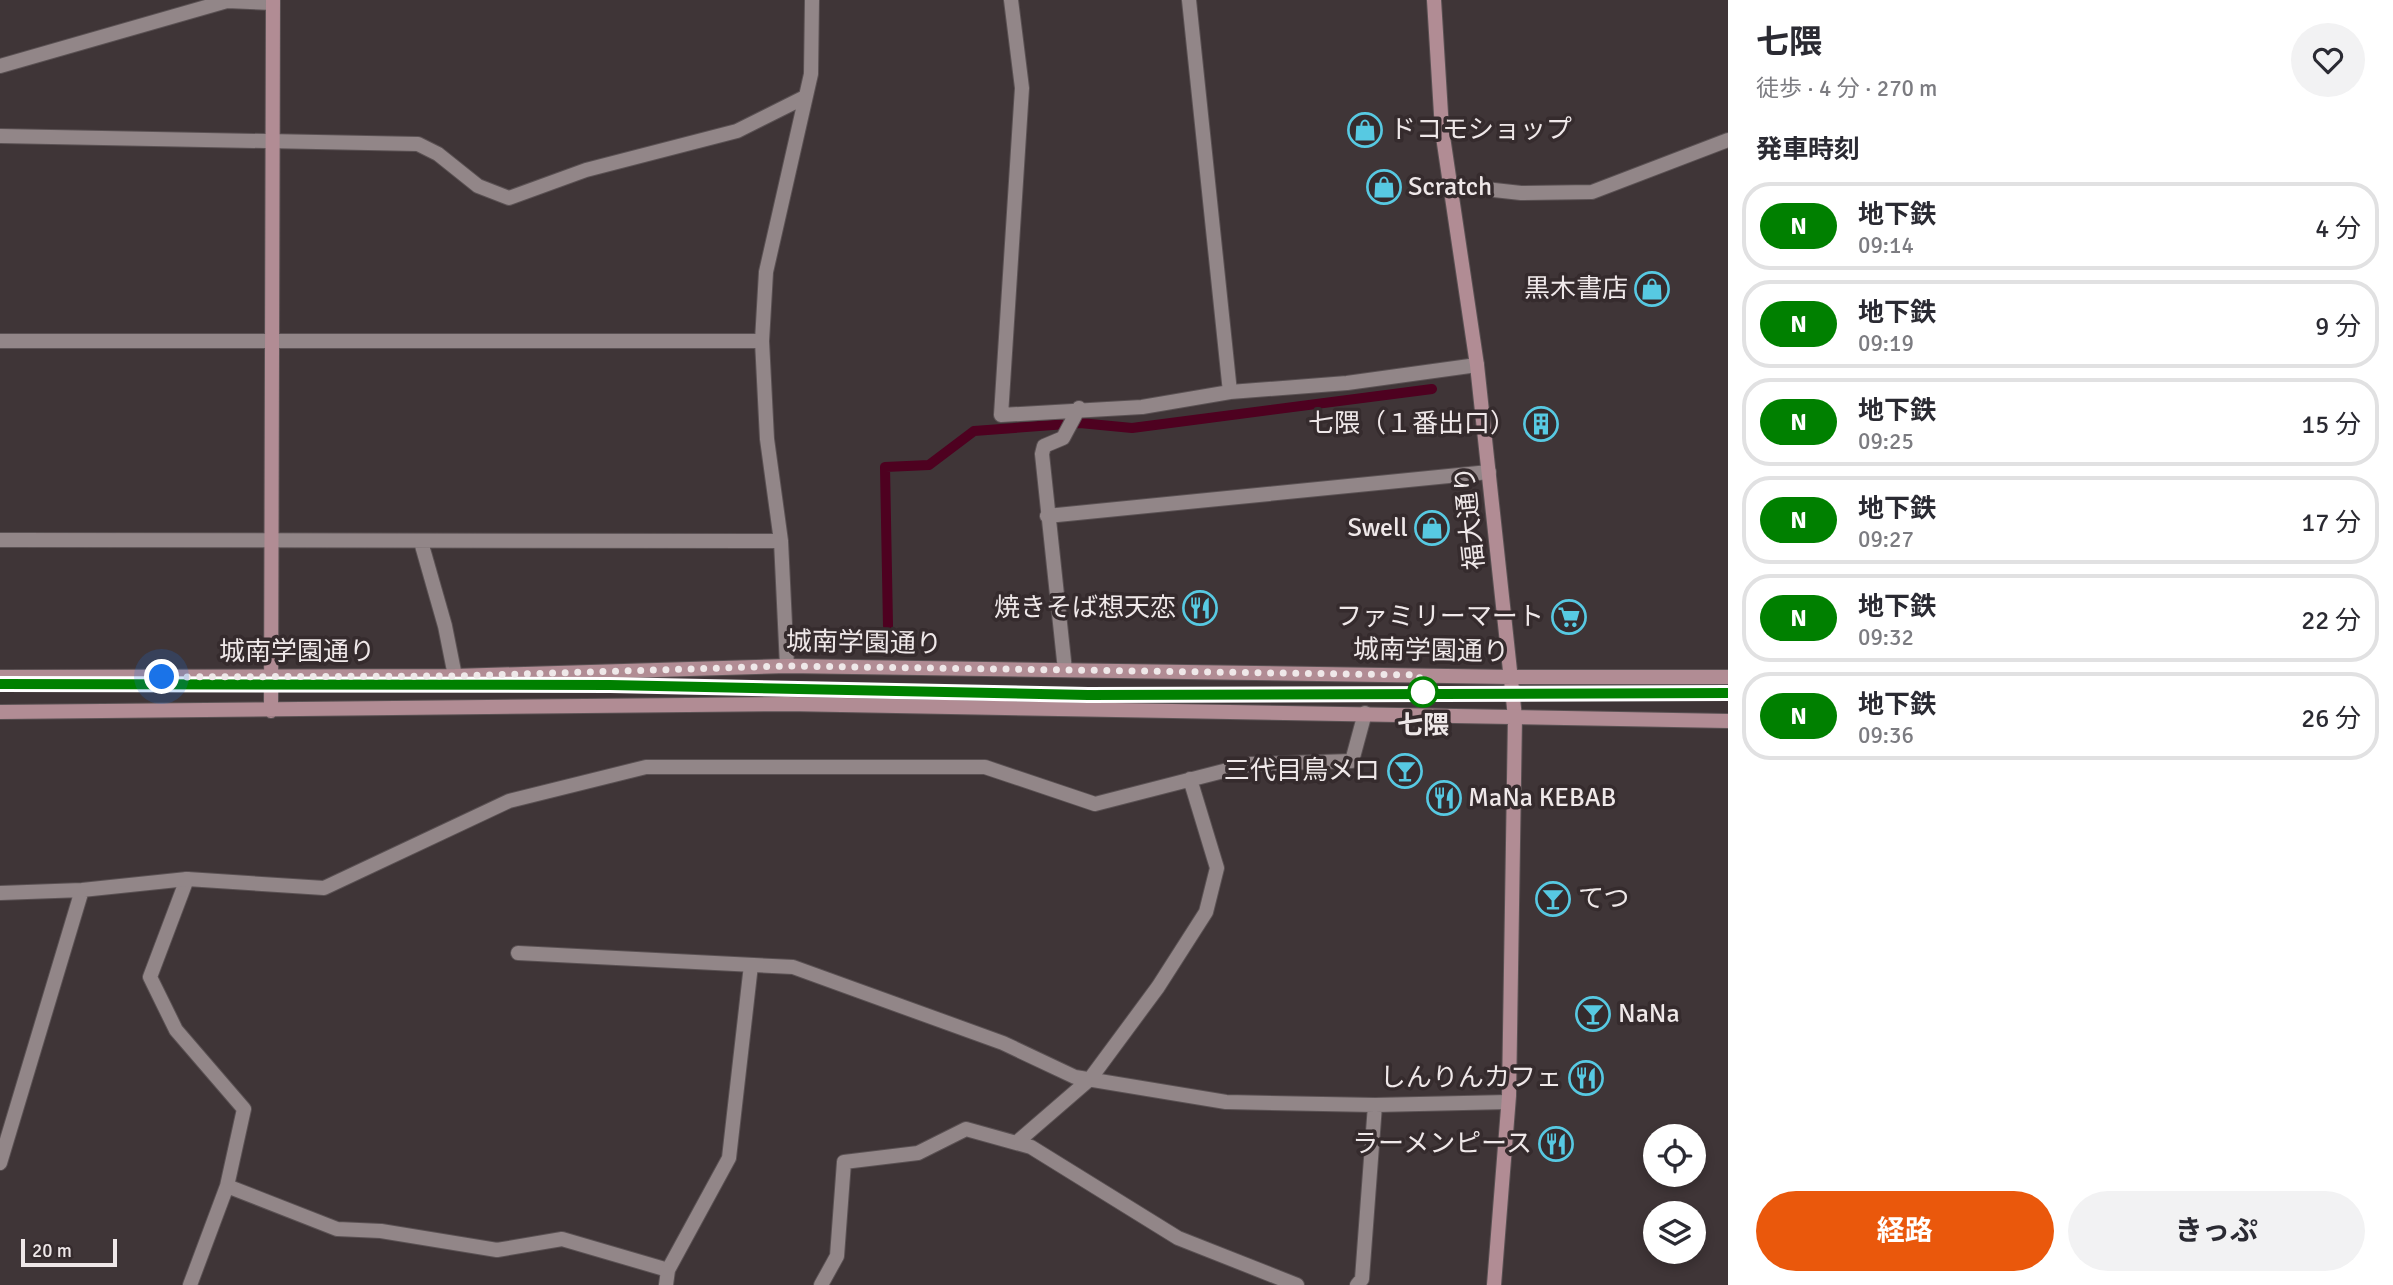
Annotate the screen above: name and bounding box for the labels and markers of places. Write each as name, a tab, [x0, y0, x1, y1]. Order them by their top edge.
shop icon: ドコモショップ	[1346, 111, 1384, 149]
place label: ドコモショップ	[1390, 114, 1572, 146]
shop icon: Scratch	[1365, 168, 1403, 206]
place label: Scratch	[1408, 171, 1492, 203]
shop icon: 黒木書店	[1633, 270, 1671, 308]
place label: 黒木書店	[1524, 273, 1628, 305]
building icon: 七隈（１番出口）	[1522, 405, 1560, 443]
place label: 七隈（１番出口）	[1308, 408, 1516, 440]
shop icon: Swell	[1413, 509, 1451, 547]
place label: Swell	[1348, 512, 1408, 544]
restaurant icon: 焼きそば想天恋	[1181, 589, 1219, 627]
place label: 焼きそば想天恋	[994, 592, 1176, 624]
supermarket icon: ファミリーマート	[1550, 598, 1588, 636]
place label: ファミリーマート	[1336, 601, 1544, 633]
marker: 七隈	[1408, 677, 1438, 707]
place label: 七隈	[1397, 710, 1449, 742]
bar icon: 三代目鳥メロ	[1386, 752, 1424, 790]
place label: 三代目鳥メロ	[1224, 755, 1380, 787]
restaurant icon: MaNa KEBAB	[1425, 779, 1463, 817]
place label: MaNa KEBAB	[1468, 782, 1616, 814]
bar icon: てつ	[1534, 880, 1572, 918]
place label: てつ	[1578, 883, 1629, 915]
bar icon: NaNa	[1574, 995, 1612, 1033]
place label: NaNa	[1618, 998, 1680, 1030]
restaurant icon: しんりんカフェ	[1567, 1059, 1605, 1097]
place label: しんりんカフェ	[1380, 1062, 1562, 1094]
restaurant icon: ラーメンピース	[1537, 1125, 1575, 1163]
place label: ラーメンピース	[1352, 1128, 1532, 1160]

